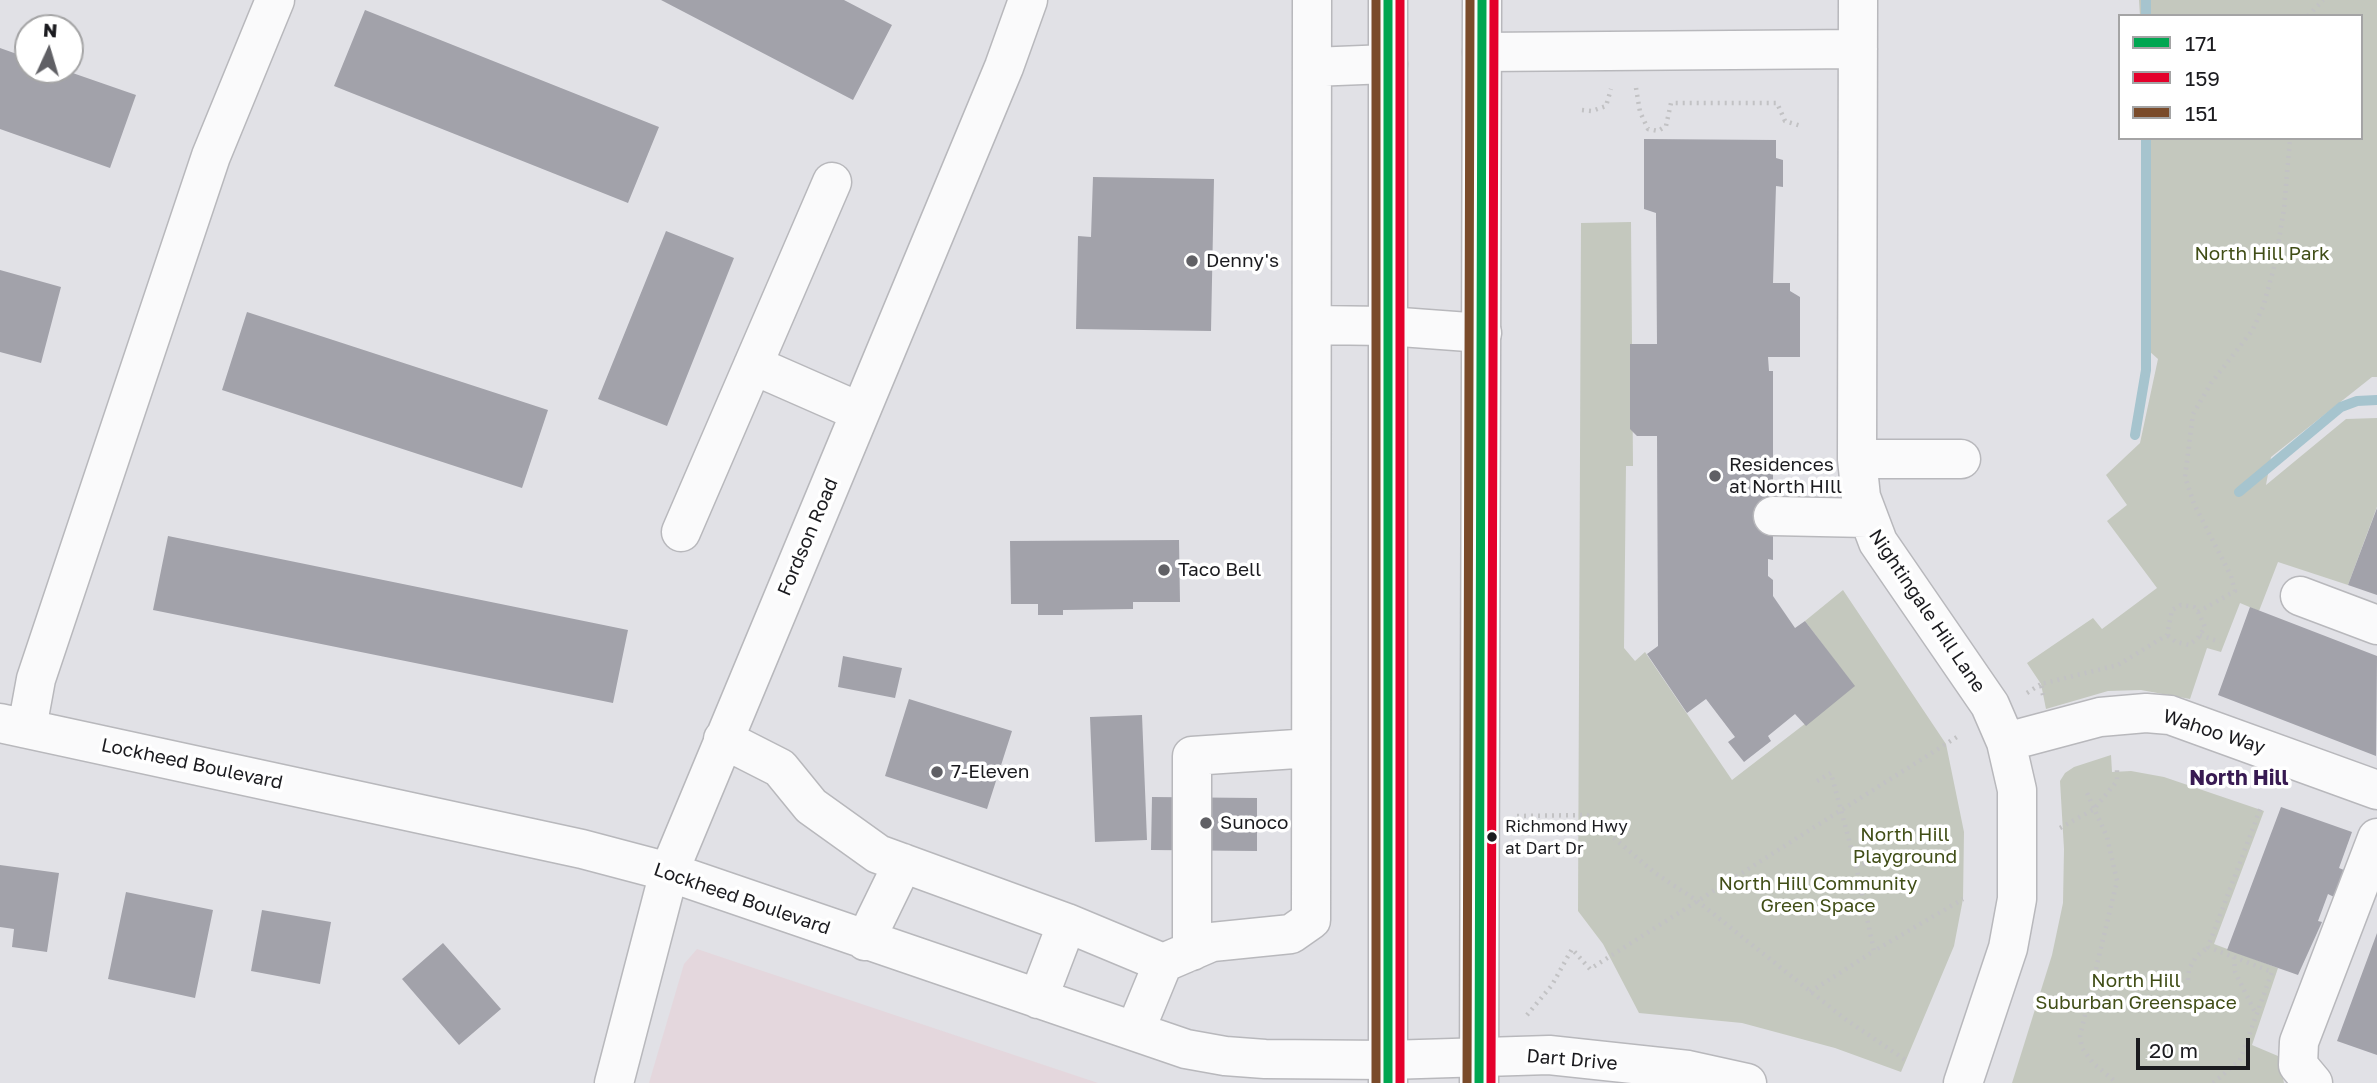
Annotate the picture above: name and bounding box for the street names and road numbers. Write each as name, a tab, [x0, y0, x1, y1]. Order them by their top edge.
street label: Fordson Road	[773, 475, 843, 599]
street label: Nightingale Hill Lane	[1864, 525, 1990, 697]
street label: Wahoo Way	[2160, 705, 2268, 759]
street label: Lockheed Boulevard	[99, 734, 285, 794]
street label: Lockheed Boulevard	[651, 858, 833, 940]
street label: Dart Drive	[1526, 1045, 1618, 1075]

